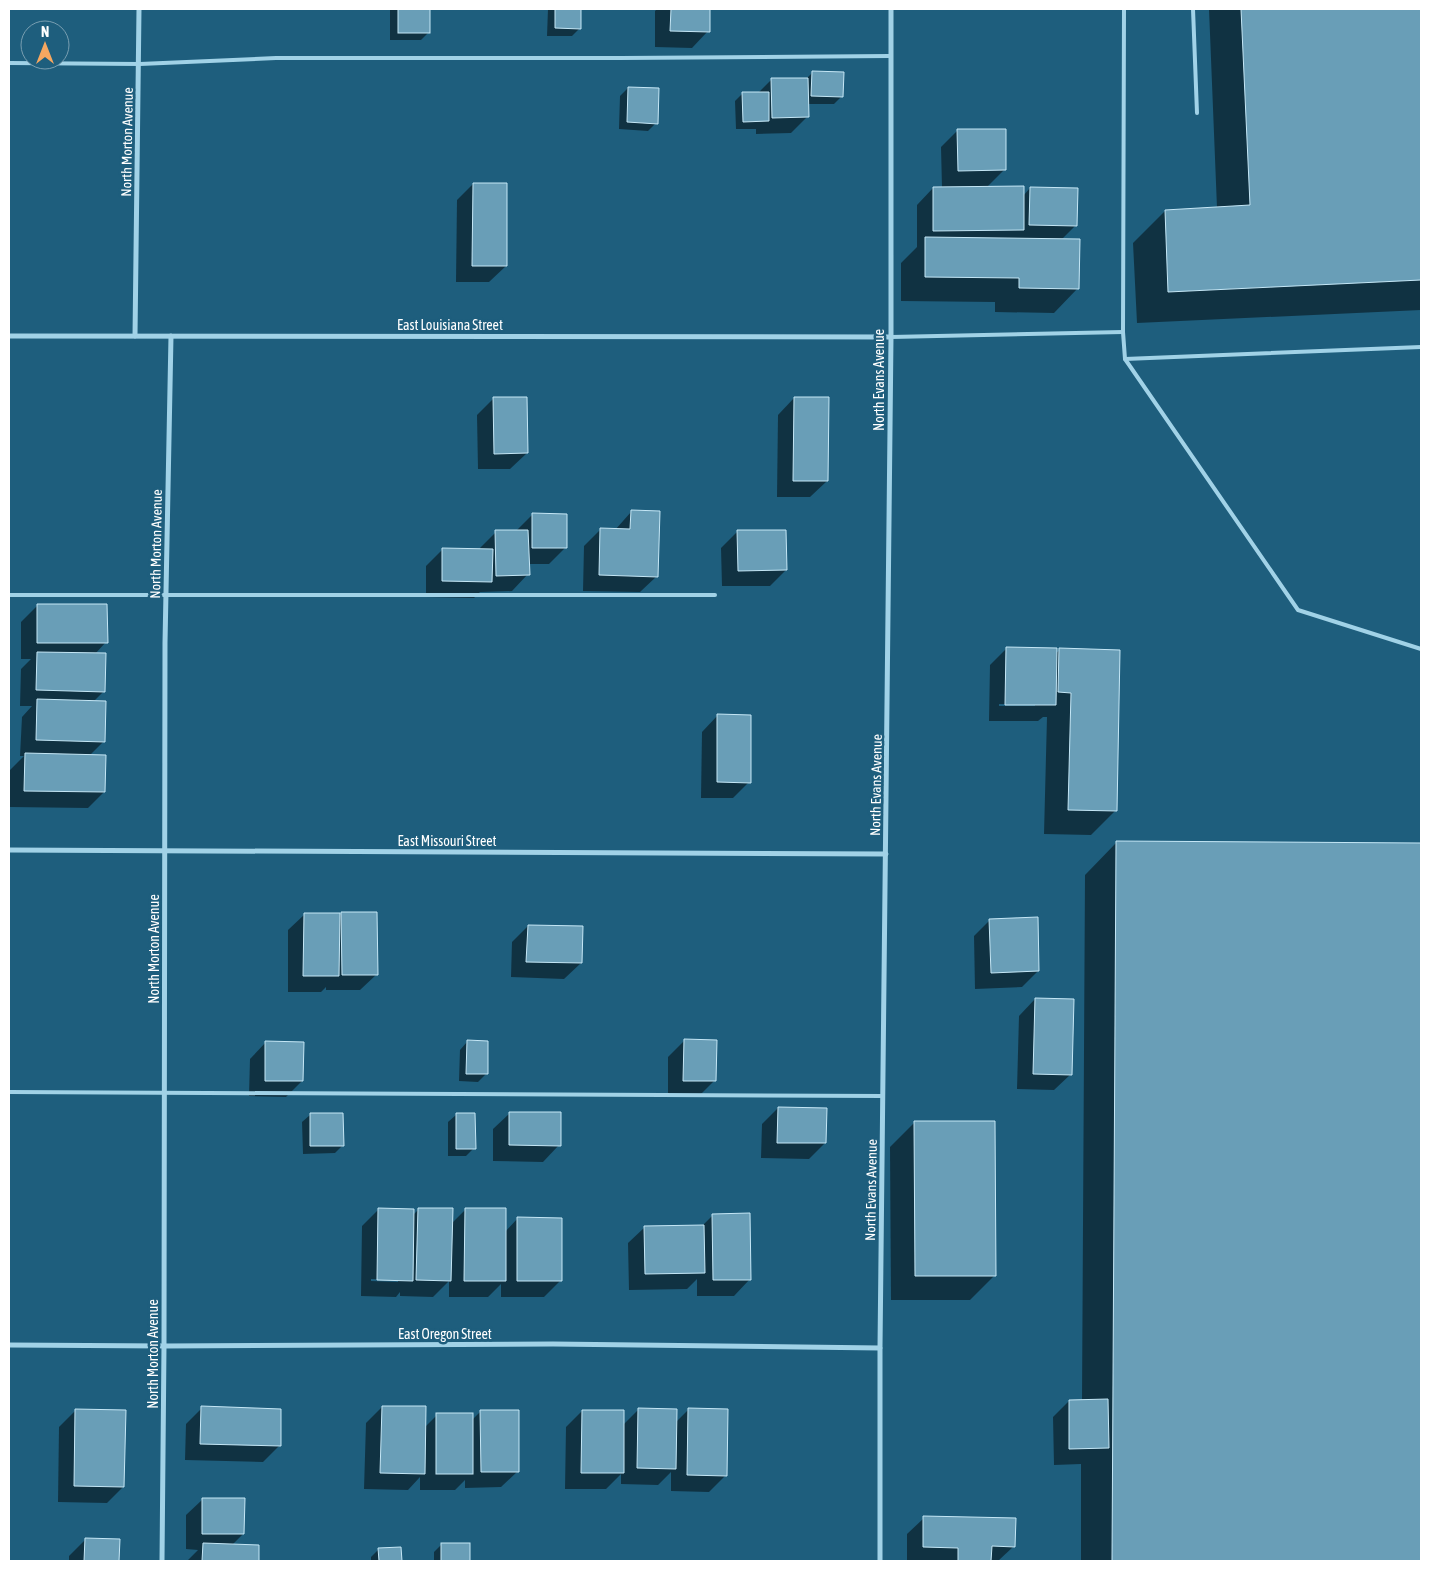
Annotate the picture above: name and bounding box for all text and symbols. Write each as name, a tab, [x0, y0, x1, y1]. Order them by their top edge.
north arrow	[20, 20, 70, 70]
text: N	[41, 24, 49, 40]
street label: North Morton Avenue	[118, 87, 136, 197]
street label: East Louisiana Street	[397, 317, 503, 333]
street label: North Evans Avenue	[871, 329, 887, 431]
street label: North Morton Avenue	[147, 489, 165, 599]
street label: North Evans Avenue	[867, 734, 885, 836]
street label: East Missouri Street	[397, 833, 497, 849]
street label: North Morton Avenue	[146, 894, 162, 1004]
street label: North Evans Avenue	[862, 1139, 880, 1241]
street label: North Morton Avenue	[145, 1299, 161, 1409]
street label: East Oregon Street	[398, 1326, 492, 1342]

